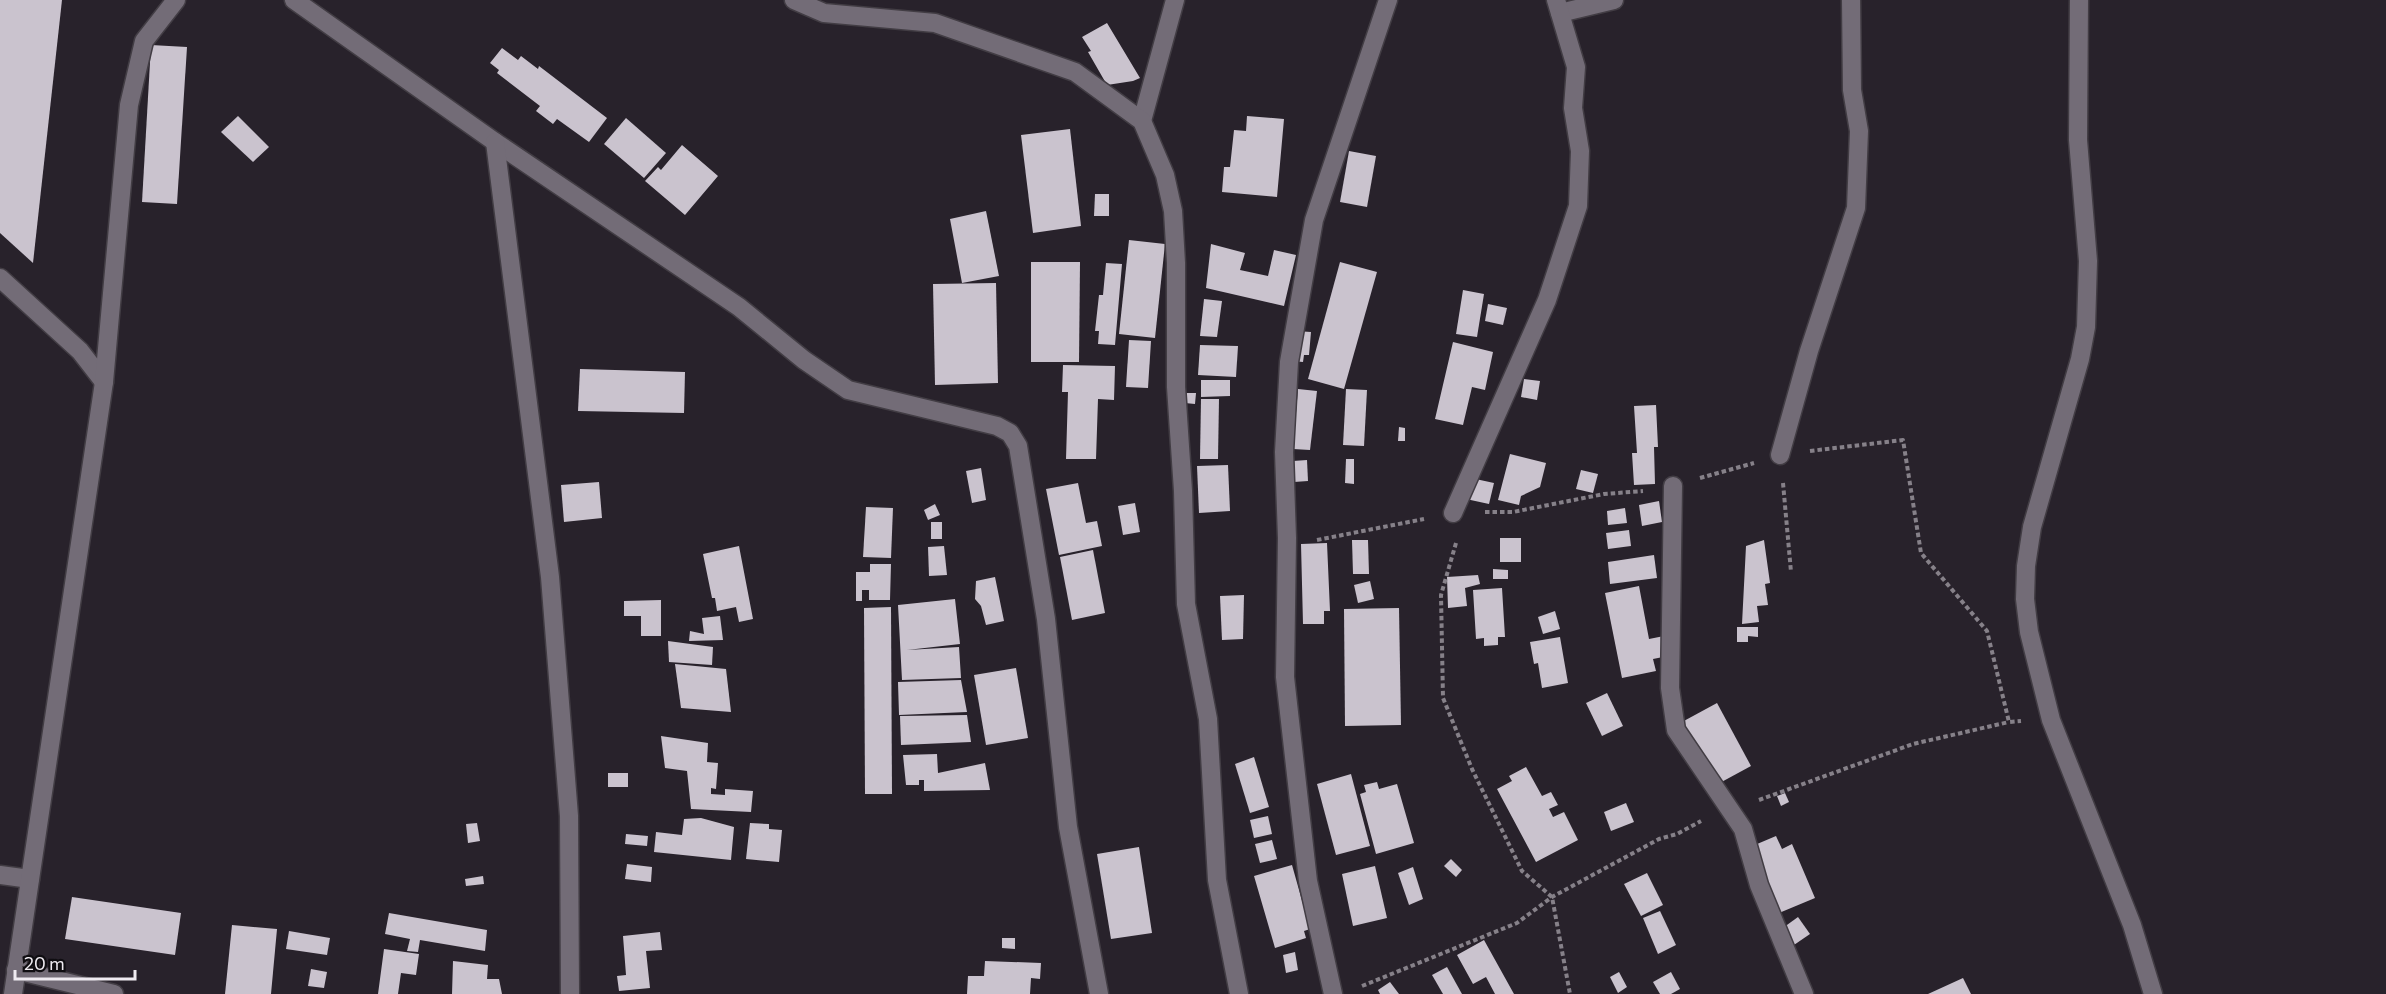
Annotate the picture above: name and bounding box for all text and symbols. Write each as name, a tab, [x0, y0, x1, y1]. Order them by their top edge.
scale bar	[15, 943, 135, 981]
text: 20 m	[24, 952, 65, 974]

